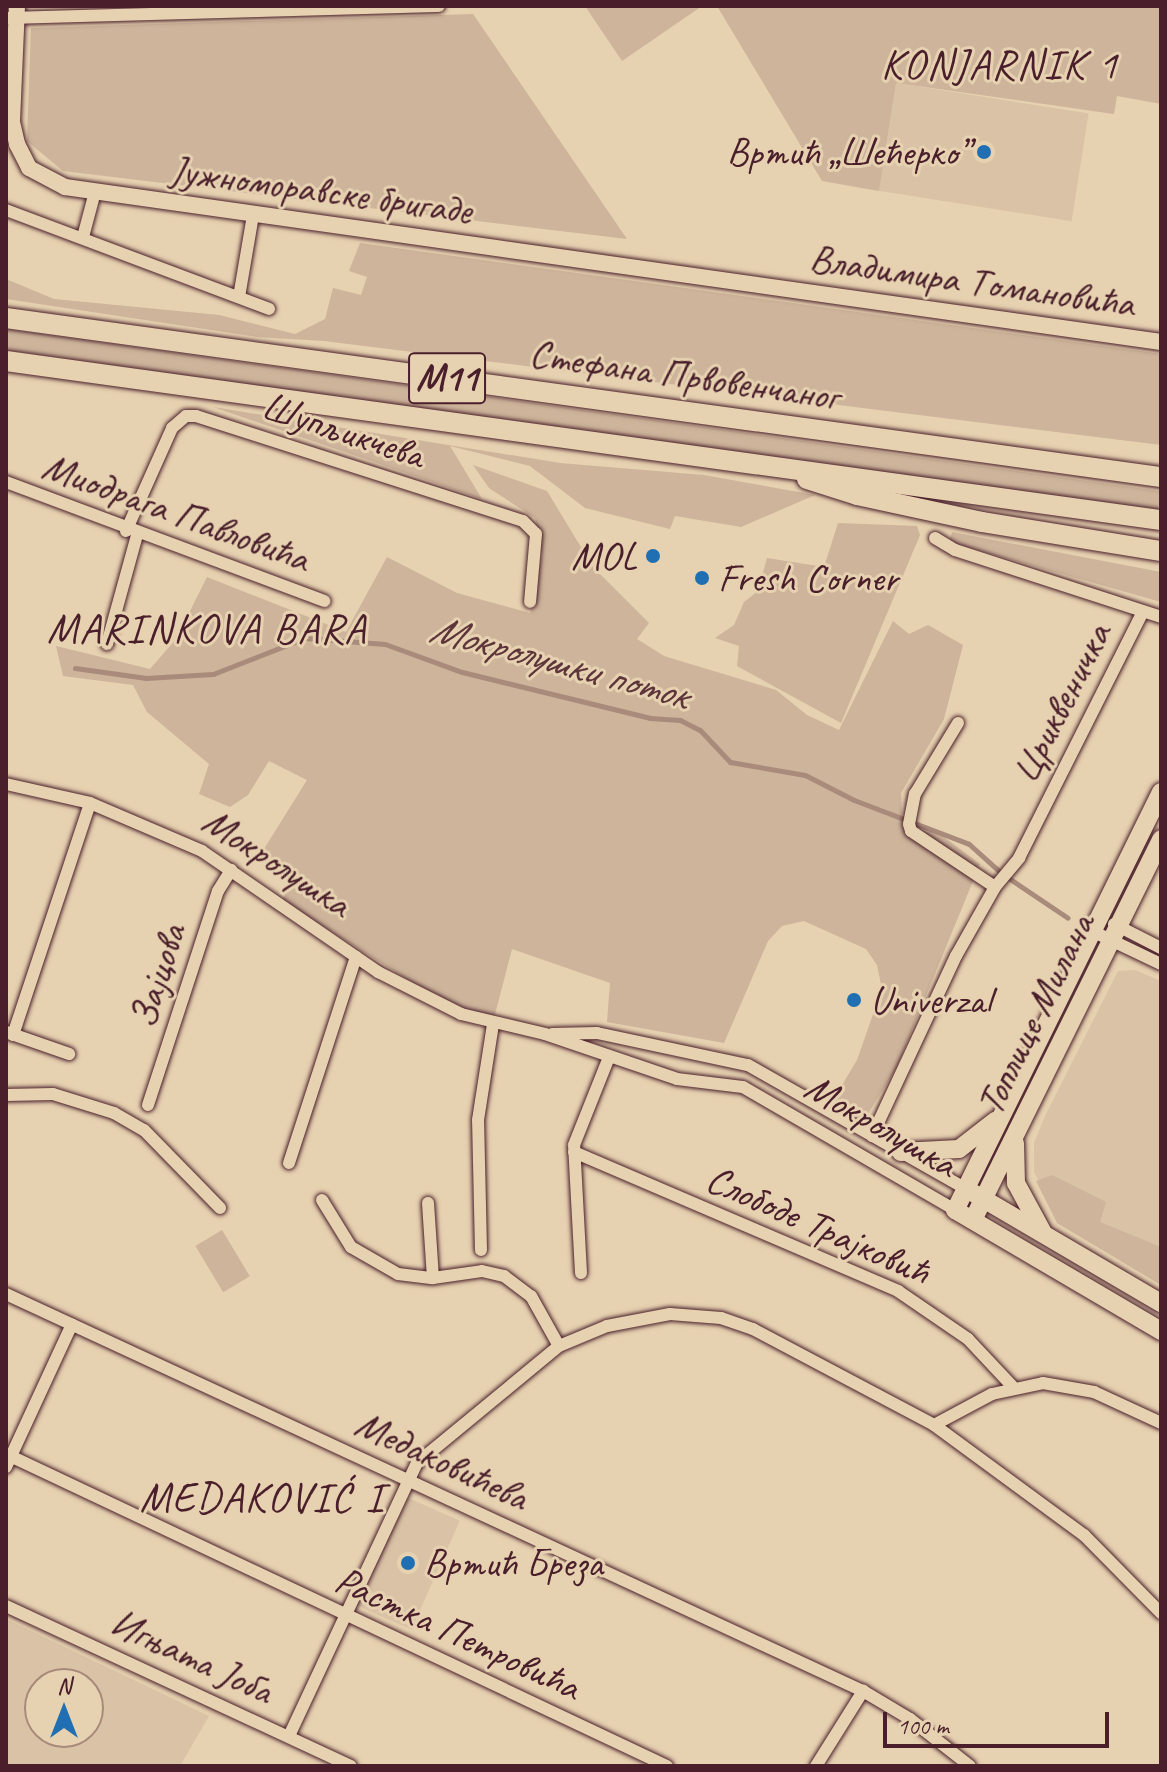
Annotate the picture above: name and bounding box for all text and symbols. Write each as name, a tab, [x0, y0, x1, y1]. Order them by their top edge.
district label: KONJARNIK 1	[883, 40, 1117, 90]
place label: Вртић „Шећерко”	[727, 128, 968, 176]
marker: Вртић „Шећерко”	[975, 143, 993, 161]
street label: Јужноморавске бригаде	[167, 145, 475, 235]
street label: Владимира Томановића	[812, 235, 1132, 327]
street label: Стефана Првовенчаног	[526, 330, 842, 420]
road number: M11	[407, 344, 487, 412]
street label: Шупљикчева	[256, 381, 430, 479]
street label: Миодрага Павловића	[36, 441, 316, 583]
place label: MOL	[571, 532, 637, 580]
marker: MOL	[644, 547, 662, 565]
place label: Fresh Corner	[718, 554, 897, 602]
marker: Fresh Corner	[693, 569, 711, 587]
water label: Мокролушки поток	[422, 603, 696, 721]
district label: MARINKOVA BARA	[49, 604, 365, 654]
street label: Цриквеничка	[1000, 615, 1122, 791]
street label: Мокролушка	[194, 796, 360, 928]
street label: Топлице Милана	[966, 906, 1104, 1122]
street label: Зајцова	[118, 918, 196, 1034]
place label: Univerzal	[870, 976, 991, 1024]
marker: Univerzal	[845, 991, 863, 1009]
street label: Мокролушка	[797, 1062, 965, 1188]
street label: Слободе Трајковић	[699, 1154, 937, 1296]
street label: Медаковићева	[348, 1399, 536, 1521]
district label: MEDAKOVIĆ I	[140, 1473, 384, 1523]
place label: Вртић Бреза	[424, 1539, 603, 1587]
marker: Вртић Бреза	[399, 1554, 417, 1572]
street label: Растка Петровића	[330, 1556, 586, 1710]
street label: Игњата Јоба	[103, 1598, 281, 1714]
north arrow	[24, 1668, 104, 1748]
text: N	[57, 1672, 71, 1700]
scale bar	[887, 1696, 1113, 1746]
text: 100 m	[897, 1711, 949, 1741]

